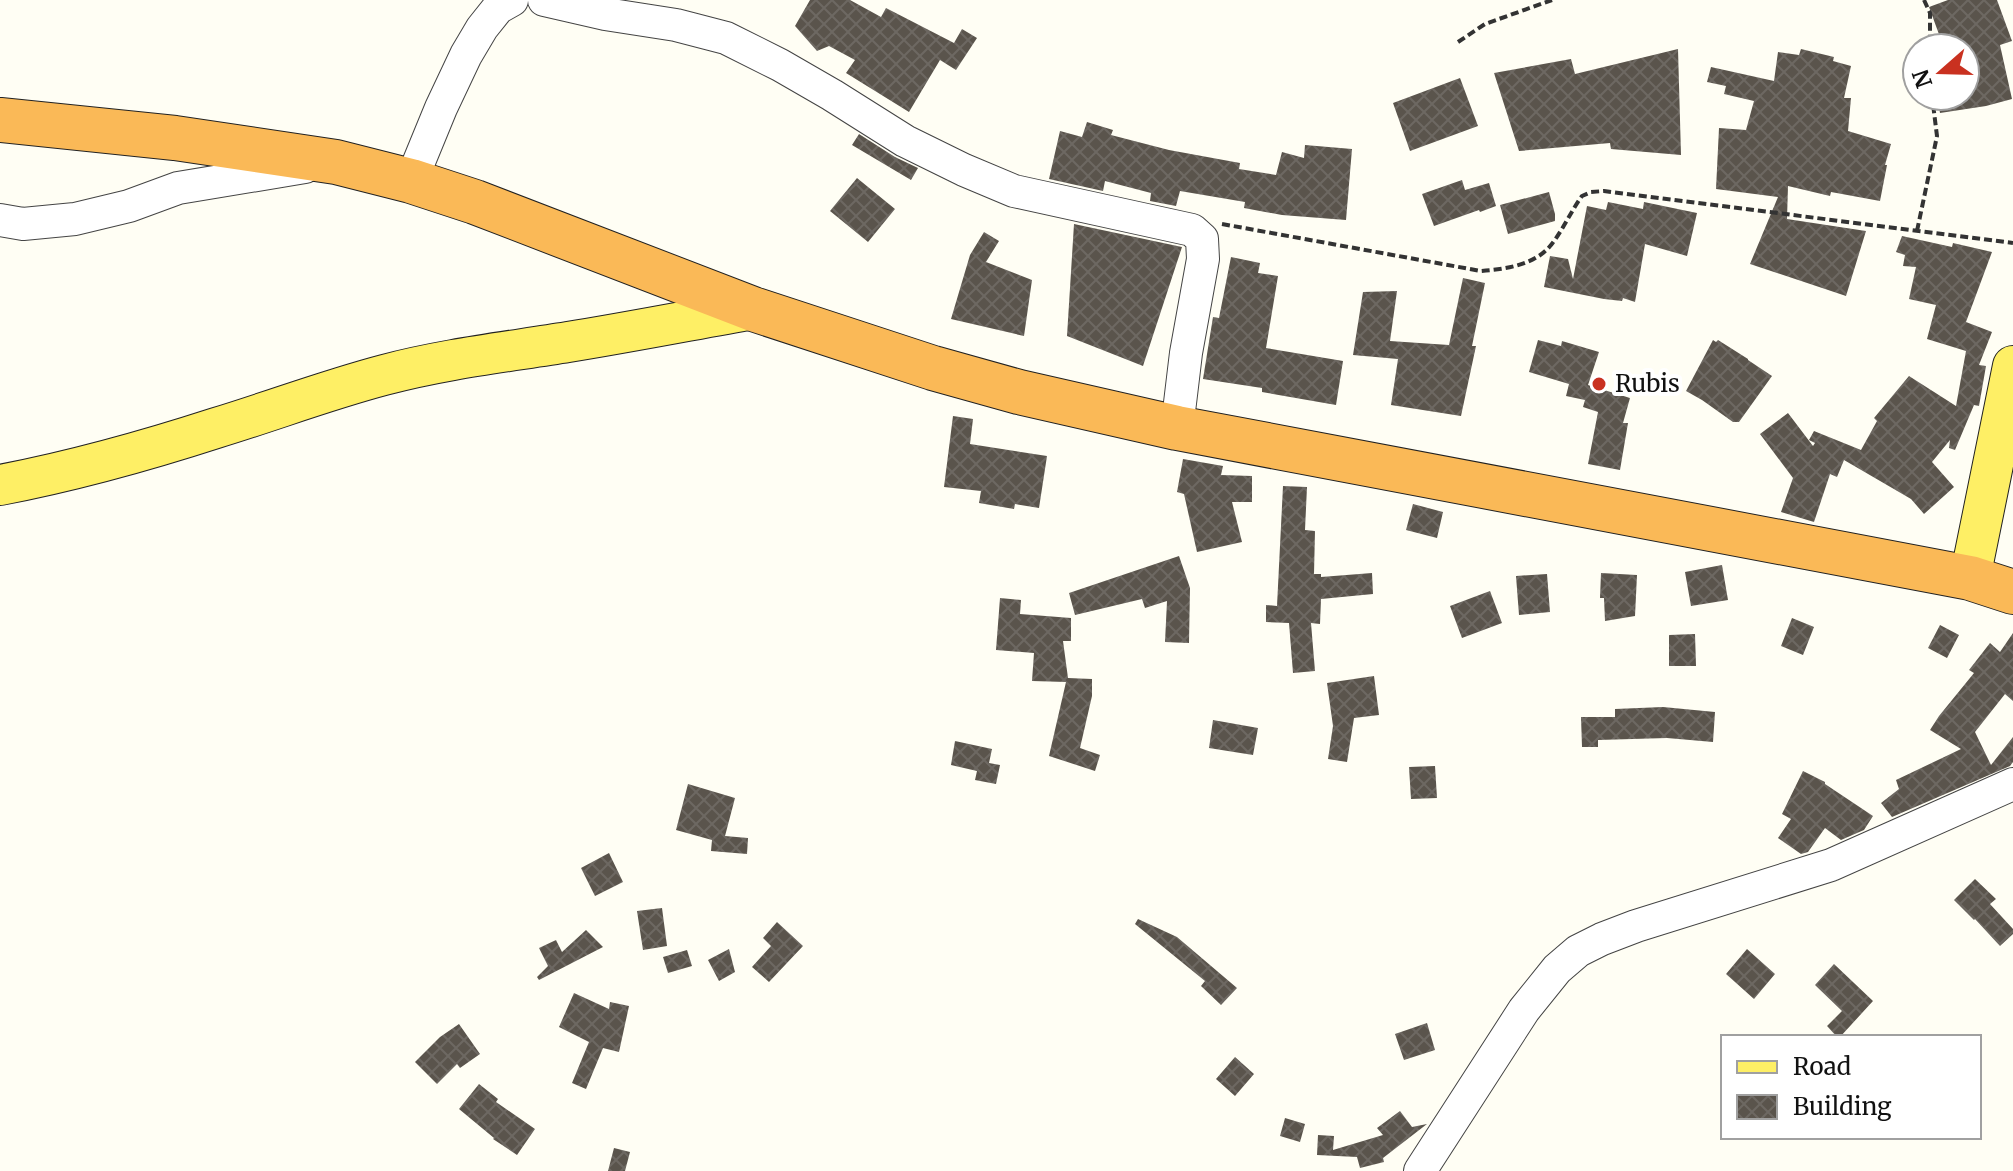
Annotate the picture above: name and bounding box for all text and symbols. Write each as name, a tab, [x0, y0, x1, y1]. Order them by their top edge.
north arrow	[1901, 32, 1981, 112]
text: N	[1906, 65, 1938, 92]
place label: Rubis	[1615, 368, 1680, 399]
marker: Rubis	[1590, 375, 1608, 393]
legend	[1721, 1035, 1981, 1139]
text: Road	[1793, 1051, 1851, 1082]
text: Building	[1793, 1091, 1892, 1122]

